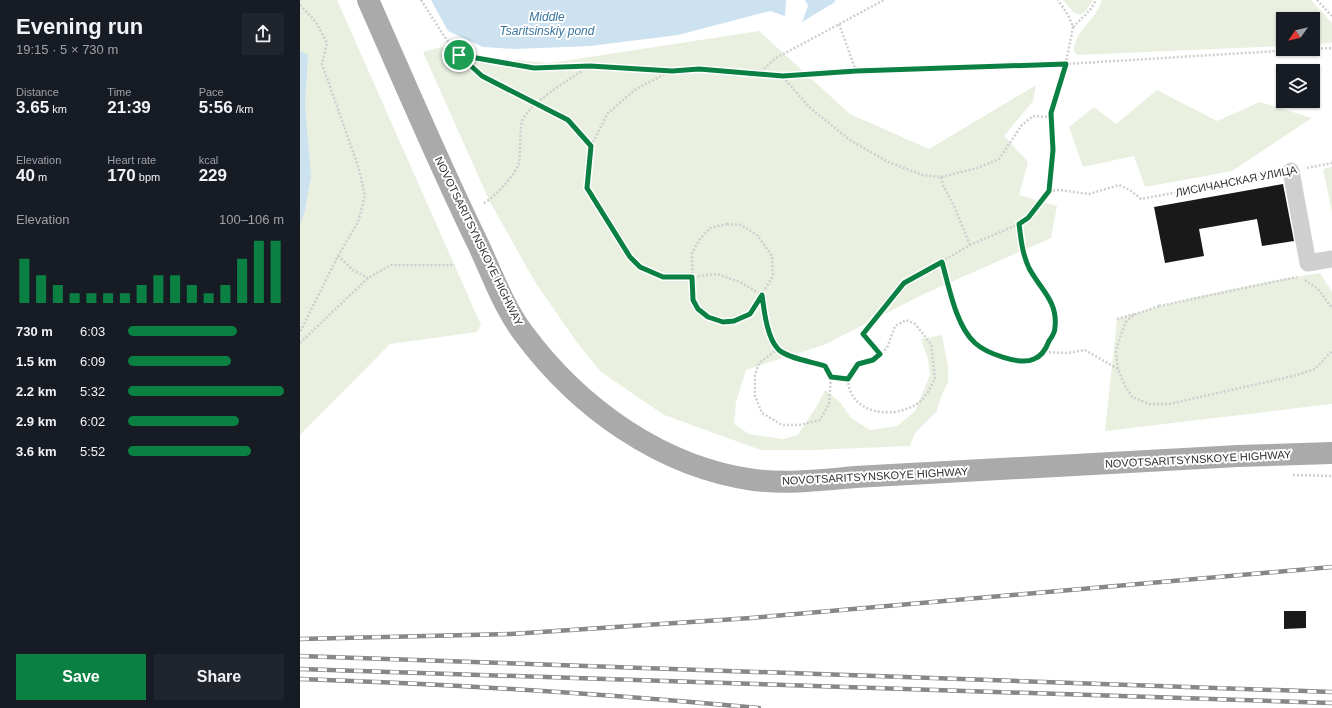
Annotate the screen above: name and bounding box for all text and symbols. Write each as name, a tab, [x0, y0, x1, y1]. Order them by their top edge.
water label: Middle Tsaritsinskiy pond	[500, 10, 595, 38]
north arrow	[1276, 12, 1320, 56]
map controls	[1276, 12, 1320, 108]
button: share	[242, 13, 284, 55]
text: Evening run	[16, 14, 143, 39]
pin	[442, 38, 476, 72]
text: 19:15 · 5 × 730 m	[16, 42, 118, 57]
icon: arrive	[448, 44, 470, 66]
button: layers	[1276, 64, 1320, 108]
text: Distance	[16, 86, 59, 98]
text: Time	[107, 86, 131, 98]
text: Pace	[199, 86, 224, 98]
text: 3.65	[16, 98, 49, 117]
text: 21:39	[107, 98, 151, 117]
text: 5:56	[199, 98, 233, 117]
text: km	[49, 103, 67, 115]
text: /km	[233, 103, 253, 115]
text: Elevation	[16, 154, 61, 166]
text: Heart rate	[107, 154, 156, 166]
text: kcal	[199, 154, 218, 166]
street label: NOVOTSARITSYNSKOYE HIGHWAY	[433, 155, 526, 328]
street label: ЛИСИЧАНСКАЯ УЛИЦА	[1174, 163, 1298, 199]
text: 40	[16, 166, 35, 185]
text: 170	[107, 166, 136, 185]
text: 229	[199, 166, 227, 185]
text: m	[35, 171, 47, 183]
text: bpm	[136, 171, 160, 183]
text: Elevation	[16, 212, 69, 227]
text: 100–106 m	[219, 212, 284, 227]
text: 730 m	[16, 324, 53, 339]
text: 6:03	[80, 324, 105, 339]
text: 1.5 km	[16, 354, 56, 369]
text: 6:09	[80, 354, 105, 369]
text: 2.2 km	[16, 384, 56, 399]
text: 5:32	[80, 384, 105, 399]
text: 2.9 km	[16, 414, 56, 429]
text: 6:02	[80, 414, 105, 429]
text: 3.6 km	[16, 444, 56, 459]
text: 5:52	[80, 444, 105, 459]
street label: NOVOTSARITSYNSKOYE HIGHWAY	[1105, 448, 1292, 470]
street label: NOVOTSARITSYNSKOYE HIGHWAY	[782, 465, 969, 487]
button: Save	[16, 654, 146, 700]
button: Share	[154, 654, 284, 700]

